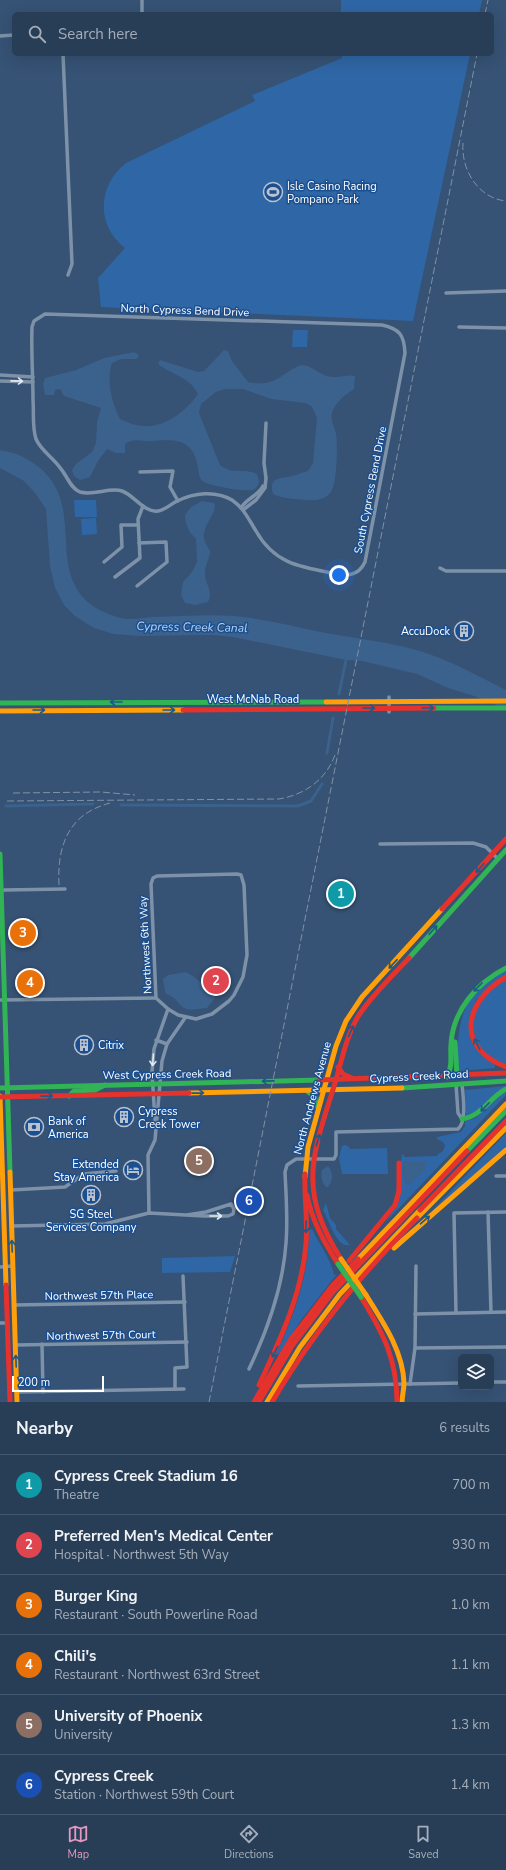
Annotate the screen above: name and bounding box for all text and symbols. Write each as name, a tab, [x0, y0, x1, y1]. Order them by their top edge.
search box	[12, 12, 494, 56]
icon: search	[26, 23, 48, 45]
text: Search here	[58, 24, 138, 44]
place label: Isle Casino Racing Pompano Park	[287, 179, 377, 207]
sports icon: Isle Casino Racing Pompano Park	[262, 181, 284, 203]
street label: North Cypress Bend Drive	[120, 301, 250, 320]
one-way arrow	[10, 377, 23, 385]
street label: South Cypress Bend Drive	[351, 425, 390, 555]
your location	[329, 565, 349, 585]
water label: Cypress Creek Canal	[136, 618, 248, 636]
building icon: AccuDock	[453, 620, 475, 642]
place label: AccuDock	[401, 624, 450, 639]
street label: West McNab Road	[207, 692, 299, 707]
one-way arrow	[110, 698, 123, 706]
one-way arrow	[362, 704, 375, 712]
one-way arrow	[421, 704, 434, 712]
one-way arrow	[32, 706, 45, 714]
one-way arrow	[162, 706, 175, 714]
one-way arrow	[476, 862, 485, 872]
pin: 1	[328, 879, 354, 909]
street label: Northwest 6th Way	[135, 895, 156, 994]
pin: 3	[10, 918, 36, 948]
one-way arrow	[428, 926, 437, 936]
one-way arrow	[388, 959, 397, 969]
pin: 2	[203, 966, 229, 996]
pin: 4	[17, 968, 43, 998]
one-way arrow	[473, 982, 483, 992]
one-way arrow	[348, 1025, 355, 1037]
building icon: Citrix	[73, 1034, 95, 1056]
place label: Citrix	[98, 1038, 124, 1053]
one-way arrow	[472, 1039, 480, 1051]
street label: North Andrews Avenue	[290, 1040, 335, 1156]
one-way arrow	[150, 1053, 157, 1066]
street label: West Cypress Creek Road	[103, 1066, 231, 1083]
street label: Cypress Creek Road	[369, 1066, 469, 1087]
one-way arrow	[262, 1078, 275, 1085]
one-way arrow	[191, 1089, 204, 1097]
one-way arrow	[40, 1092, 53, 1100]
one-way arrow	[480, 1102, 490, 1112]
place label: Cypress Creek Tower	[138, 1104, 200, 1132]
building icon: Cypress Creek Tower	[113, 1106, 135, 1128]
place label: Bank of America	[48, 1114, 89, 1142]
bank icon: Bank of America	[23, 1116, 45, 1138]
one-way arrow	[315, 1134, 322, 1147]
pin: 5	[186, 1146, 212, 1176]
place label: Extended Stay America	[53, 1157, 119, 1185]
hotel icon: Extended Stay America	[122, 1159, 144, 1181]
building icon: SG Steel Services Company	[80, 1184, 102, 1206]
pin: 6	[236, 1186, 262, 1216]
place label: SG Steel Services Company	[46, 1207, 137, 1235]
one-way arrow	[209, 1212, 222, 1220]
one-way arrow	[420, 1216, 431, 1225]
one-way arrow	[302, 1220, 310, 1233]
one-way arrow	[9, 1240, 16, 1253]
street label: Northwest 57th Place	[45, 1287, 154, 1304]
street label: Northwest 57th Court	[46, 1327, 156, 1344]
one-way arrow	[271, 1345, 278, 1357]
map controls	[458, 1354, 494, 1390]
button: layers	[458, 1354, 494, 1390]
one-way arrow	[12, 1355, 20, 1368]
scale bar	[12, 1374, 104, 1393]
text: 200 m	[18, 1375, 50, 1390]
text: Nearby	[16, 1417, 73, 1440]
text: 6 results	[439, 1419, 490, 1437]
text: Cypress Creek Stadium 16	[54, 1466, 238, 1486]
text: 1	[25, 1476, 33, 1494]
text: 700 m	[452, 1476, 490, 1494]
text: Theatre	[54, 1486, 99, 1504]
text: Preferred Men's Medical Center	[54, 1526, 273, 1546]
text: 2	[25, 1536, 33, 1554]
text: 930 m	[452, 1536, 490, 1554]
text: Hospital · Northwest 5th Way	[54, 1546, 229, 1564]
text: Burger King	[54, 1586, 138, 1606]
text: 3	[25, 1596, 33, 1614]
text: 1.0 km	[450, 1596, 490, 1614]
text: Restaurant · South Powerline Road	[54, 1606, 257, 1624]
text: Chili's	[54, 1646, 96, 1666]
text: 4	[25, 1656, 33, 1674]
text: 1.1 km	[450, 1656, 490, 1674]
text: Restaurant · Northwest 63rd Street	[54, 1666, 260, 1684]
text: University of Phoenix	[54, 1706, 203, 1726]
text: 5	[25, 1716, 33, 1734]
text: 1.3 km	[450, 1716, 490, 1734]
text: University	[54, 1726, 113, 1744]
text: Cypress Creek	[54, 1766, 154, 1786]
text: 6	[25, 1776, 33, 1794]
text: 1.4 km	[450, 1776, 490, 1794]
text: Station · Northwest 59th Court	[54, 1786, 234, 1804]
tab: Map	[67, 1823, 89, 1862]
tab: Directions	[224, 1823, 274, 1862]
tab: Saved	[408, 1823, 439, 1862]

